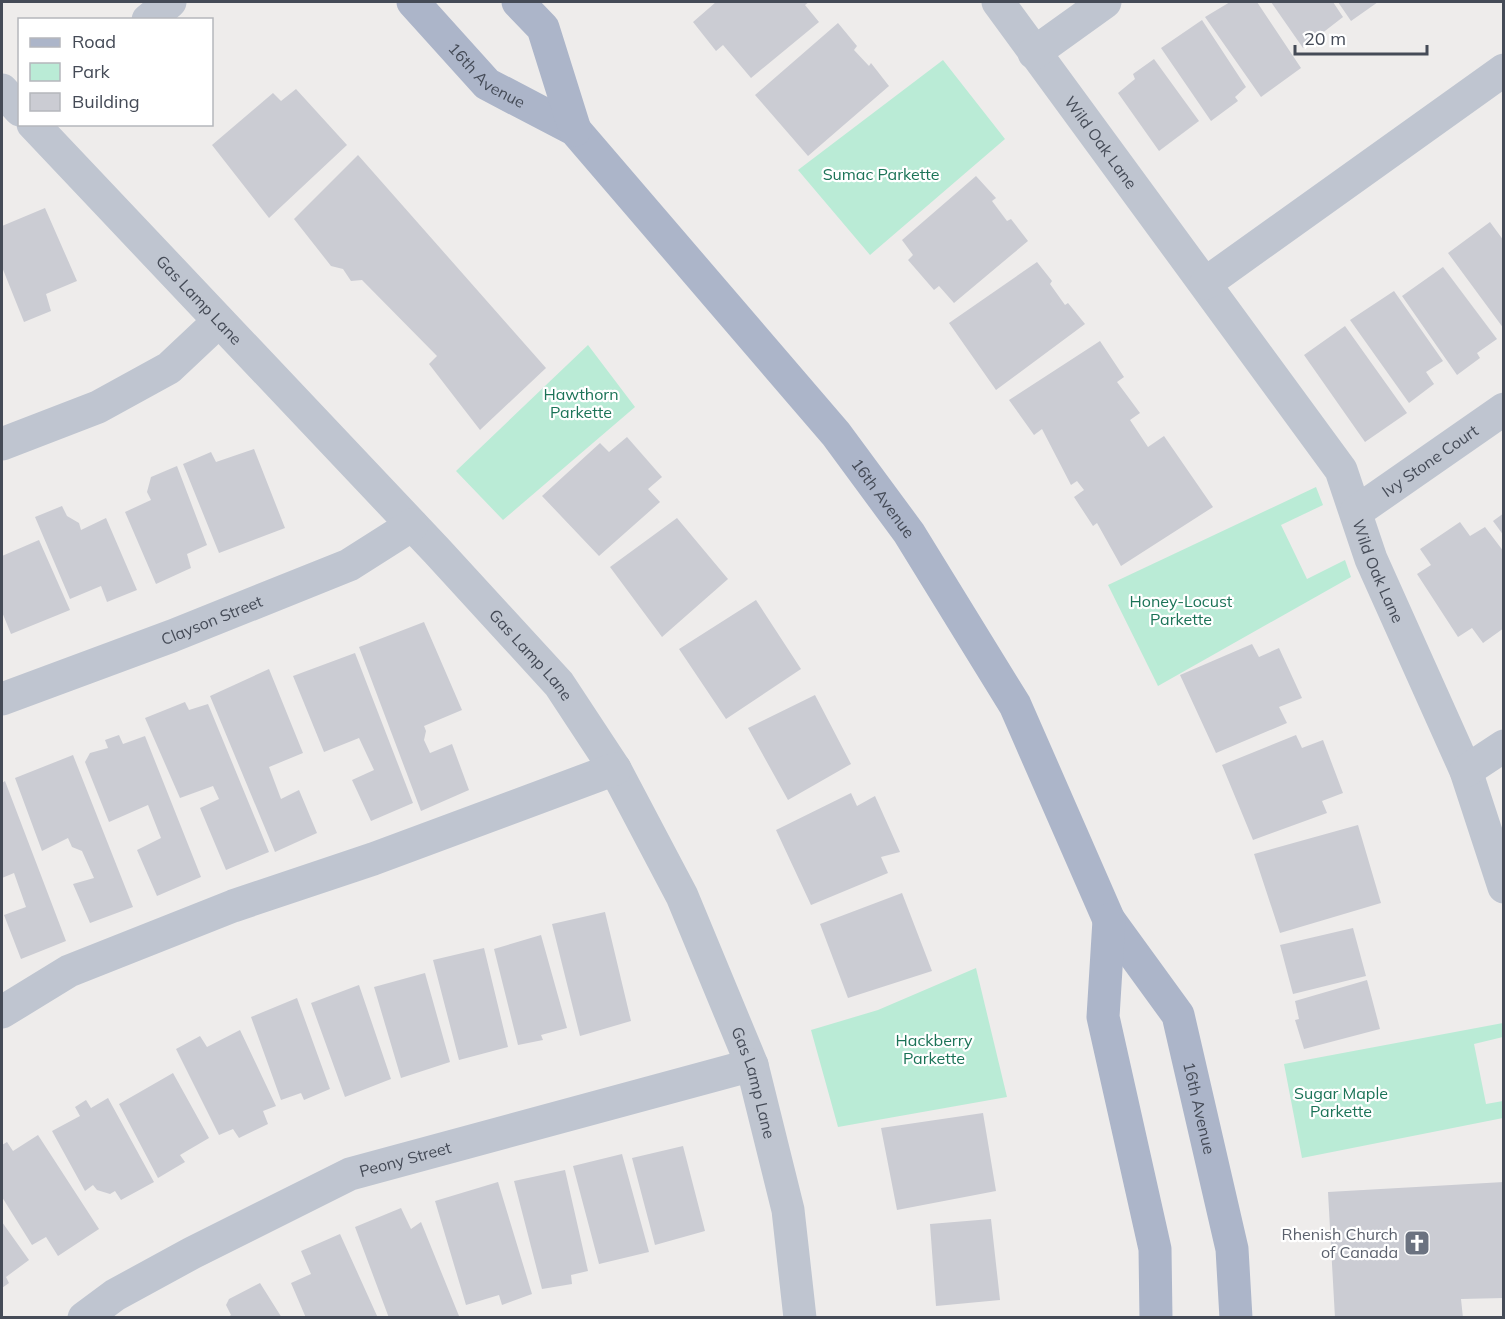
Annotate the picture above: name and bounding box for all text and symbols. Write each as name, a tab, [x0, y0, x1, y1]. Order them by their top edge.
legend	[18, 18, 213, 126]
scale bar	[1295, 18, 1427, 56]
text: 20 m	[1304, 27, 1346, 50]
text: Road	[72, 30, 116, 53]
street label: 16th Avenue	[444, 38, 529, 112]
text: Park	[72, 60, 111, 83]
text: Building	[72, 90, 140, 113]
street label: Wild Oak Lane	[1060, 92, 1141, 193]
park label: Sumac Parkette	[823, 164, 939, 184]
street label: Gas Lamp Lane	[152, 251, 246, 349]
park label: Hawthorn Parkette	[543, 384, 619, 422]
street label: Ivy Stone Court	[1378, 420, 1482, 501]
street label: 16th Avenue	[847, 454, 919, 542]
street label: Wild Oak Lane	[1348, 517, 1408, 626]
street label: Clayson Street	[158, 591, 266, 649]
park label: Honey-Locust Parkette	[1130, 591, 1233, 629]
street label: Gas Lamp Lane	[485, 605, 577, 704]
street label: Gas Lamp Lane	[727, 1024, 780, 1141]
park label: Hackberry Parkette	[896, 1030, 973, 1068]
street label: 16th Avenue	[1179, 1060, 1220, 1156]
park label: Sugar Maple Parkette	[1294, 1083, 1388, 1121]
street label: Peony Street	[357, 1137, 454, 1181]
place label: Rhenish Church of Canada	[1282, 1224, 1398, 1262]
church icon: Rhenish Church of Canada	[1402, 1228, 1432, 1258]

